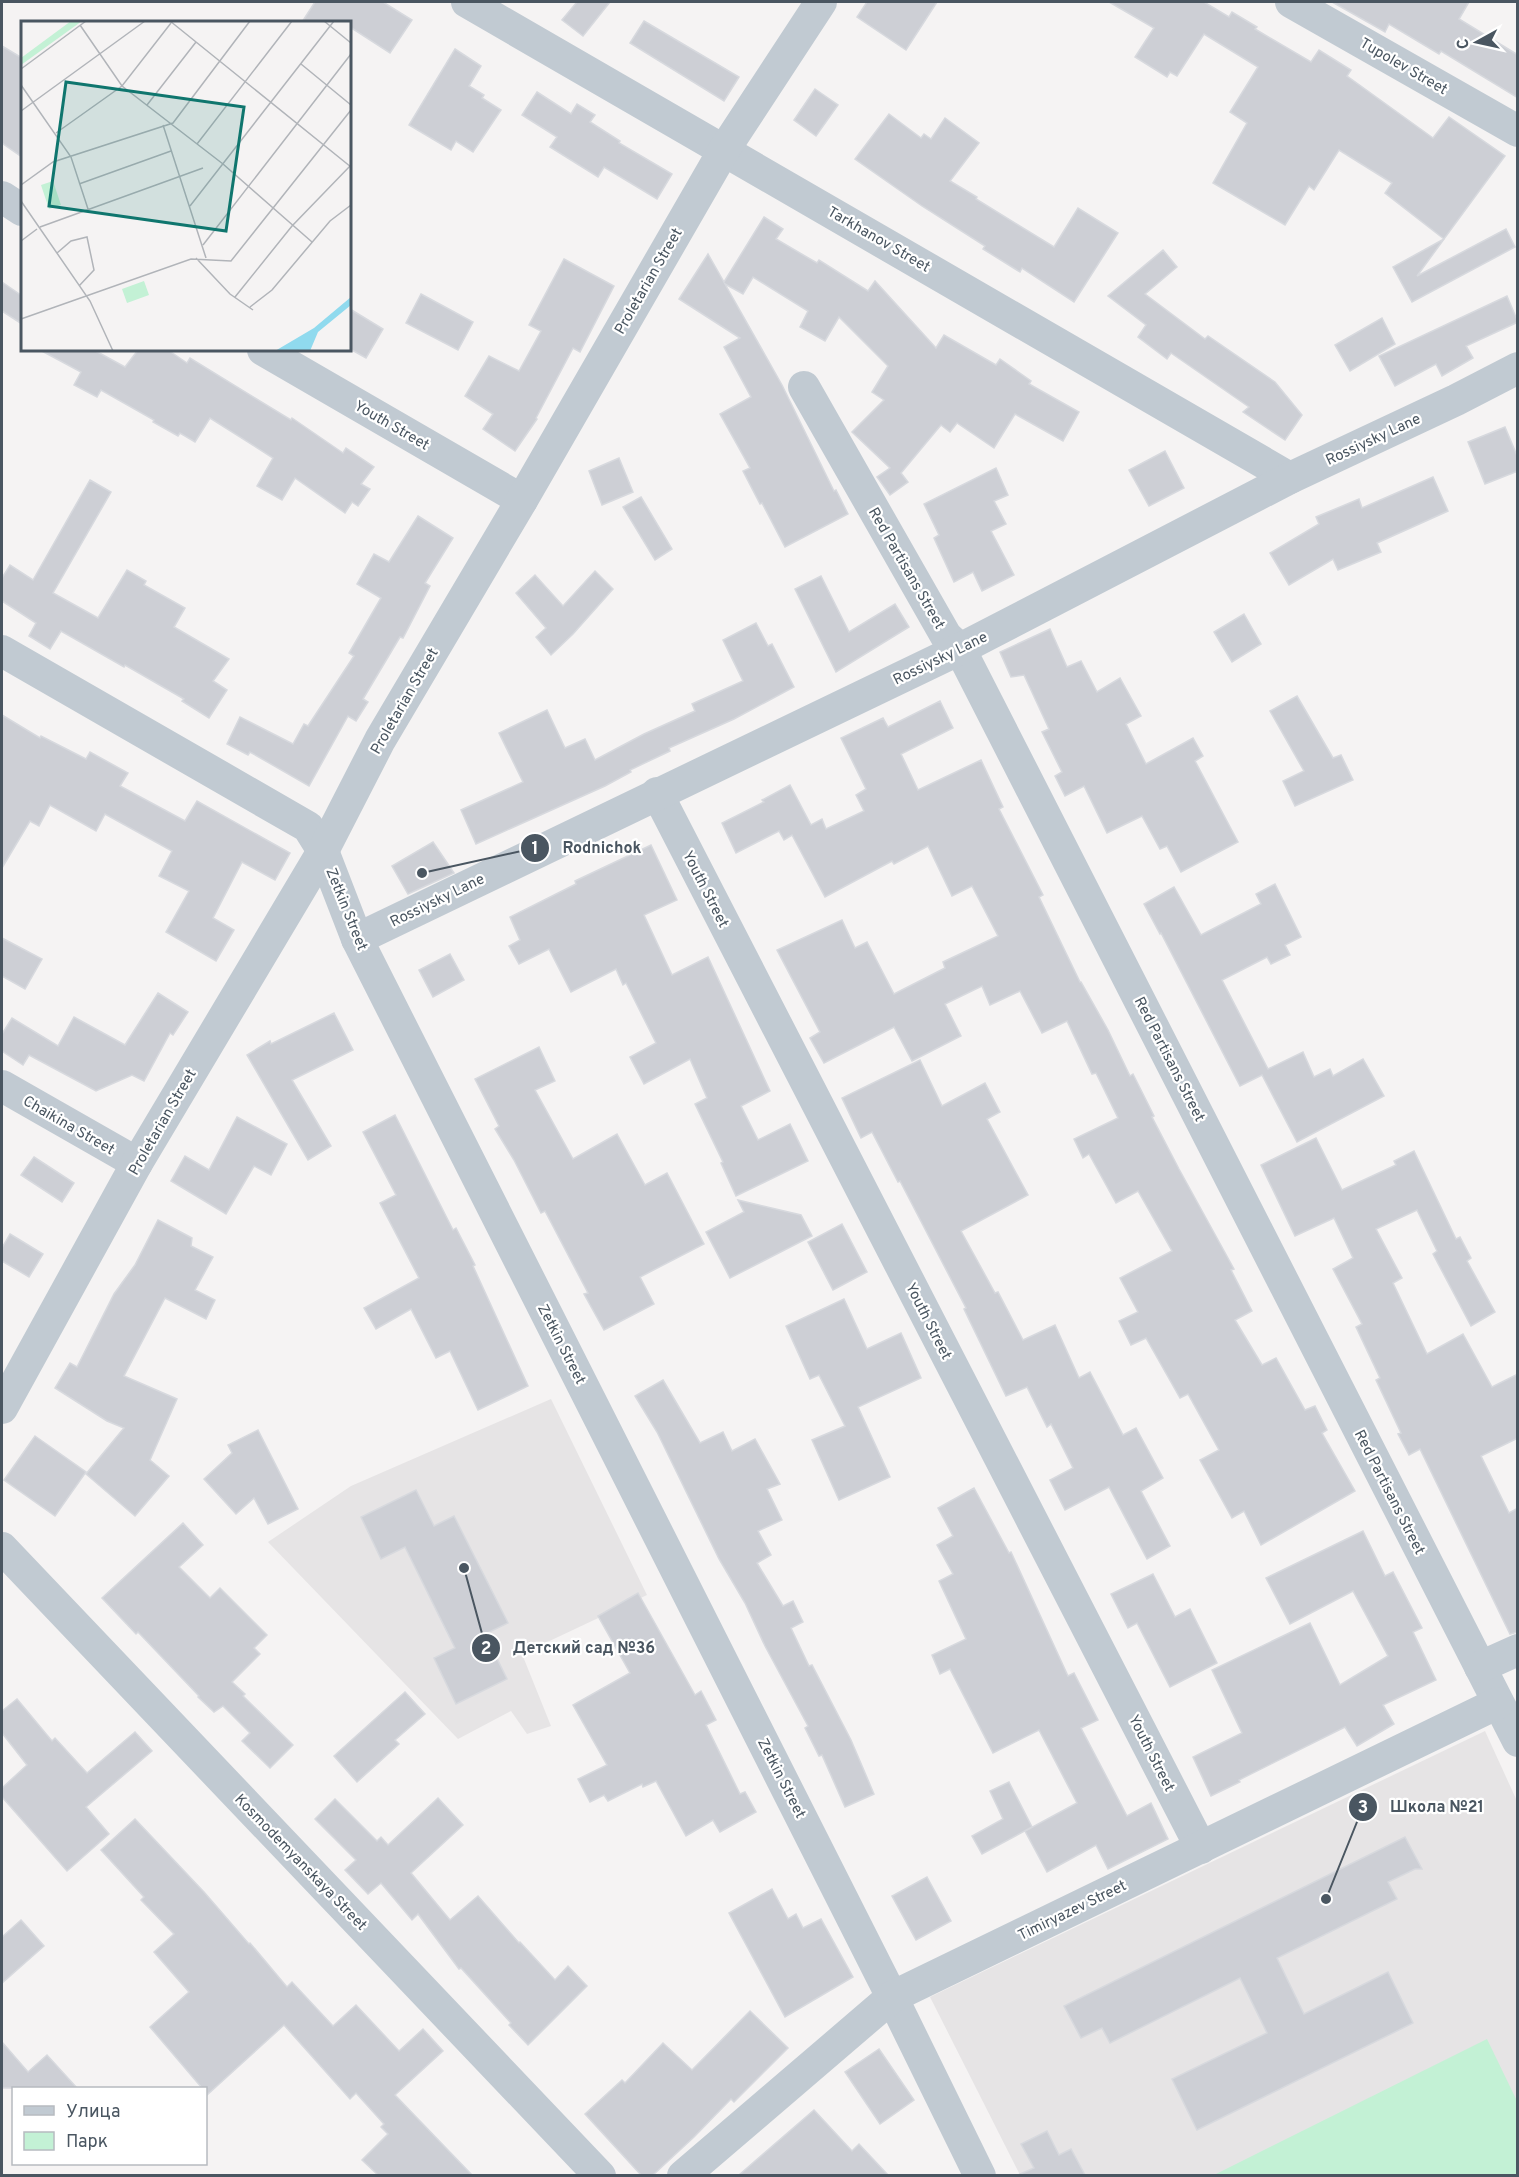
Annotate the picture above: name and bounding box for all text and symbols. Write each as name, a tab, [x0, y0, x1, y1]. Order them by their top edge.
north arrow	[1447, 12, 1507, 72]
inset map	[21, 21, 351, 351]
street label: Tupolev Street	[1356, 35, 1450, 100]
text: С	[1454, 37, 1475, 50]
street label: Tarkhanov Street	[823, 203, 933, 277]
street label: Proletarian Street	[611, 225, 687, 338]
street label: Youth Street	[350, 397, 432, 455]
street label: Rossiysky Lane	[1323, 410, 1424, 471]
street label: Red Partisans Street	[863, 504, 948, 633]
street label: Rossiysky Lane	[890, 628, 991, 690]
street label: Proletarian Street	[367, 645, 443, 758]
callout: Rodnichok	[520, 831, 653, 865]
text: 1	[531, 838, 539, 861]
text: Rodnichok	[562, 839, 642, 859]
street label: Youth Street	[677, 848, 732, 931]
street label: Zetkin Street	[320, 865, 371, 954]
street label: Rossiysky Lane	[387, 870, 488, 932]
street label: Red Partisans Street	[1129, 994, 1208, 1125]
street label: Proletarian Street	[125, 1066, 201, 1179]
street label: Chaikina Street	[19, 1092, 118, 1160]
street label: Youth Street	[900, 1280, 955, 1363]
street label: Zetkin Street	[532, 1301, 589, 1388]
street label: Red Partisans Street	[1349, 1427, 1428, 1558]
callout: Детский сад №36	[471, 1631, 667, 1665]
text: 2	[480, 1638, 492, 1661]
text: Детский сад №36	[513, 1639, 655, 1659]
street label: Youth Street	[1123, 1712, 1178, 1795]
street label: Zetkin Street	[752, 1735, 809, 1822]
callout: Школа №21	[1348, 1790, 1496, 1824]
street label: Kosmodemyanskaya Street	[230, 1791, 370, 1935]
text: 3	[1358, 1797, 1368, 1820]
text: Школа №21	[1390, 1798, 1484, 1818]
street label: Timiryazev Street	[1015, 1877, 1130, 1946]
legend	[12, 2087, 207, 2165]
text: Улица	[66, 2101, 120, 2124]
text: Парк	[66, 2131, 108, 2154]

